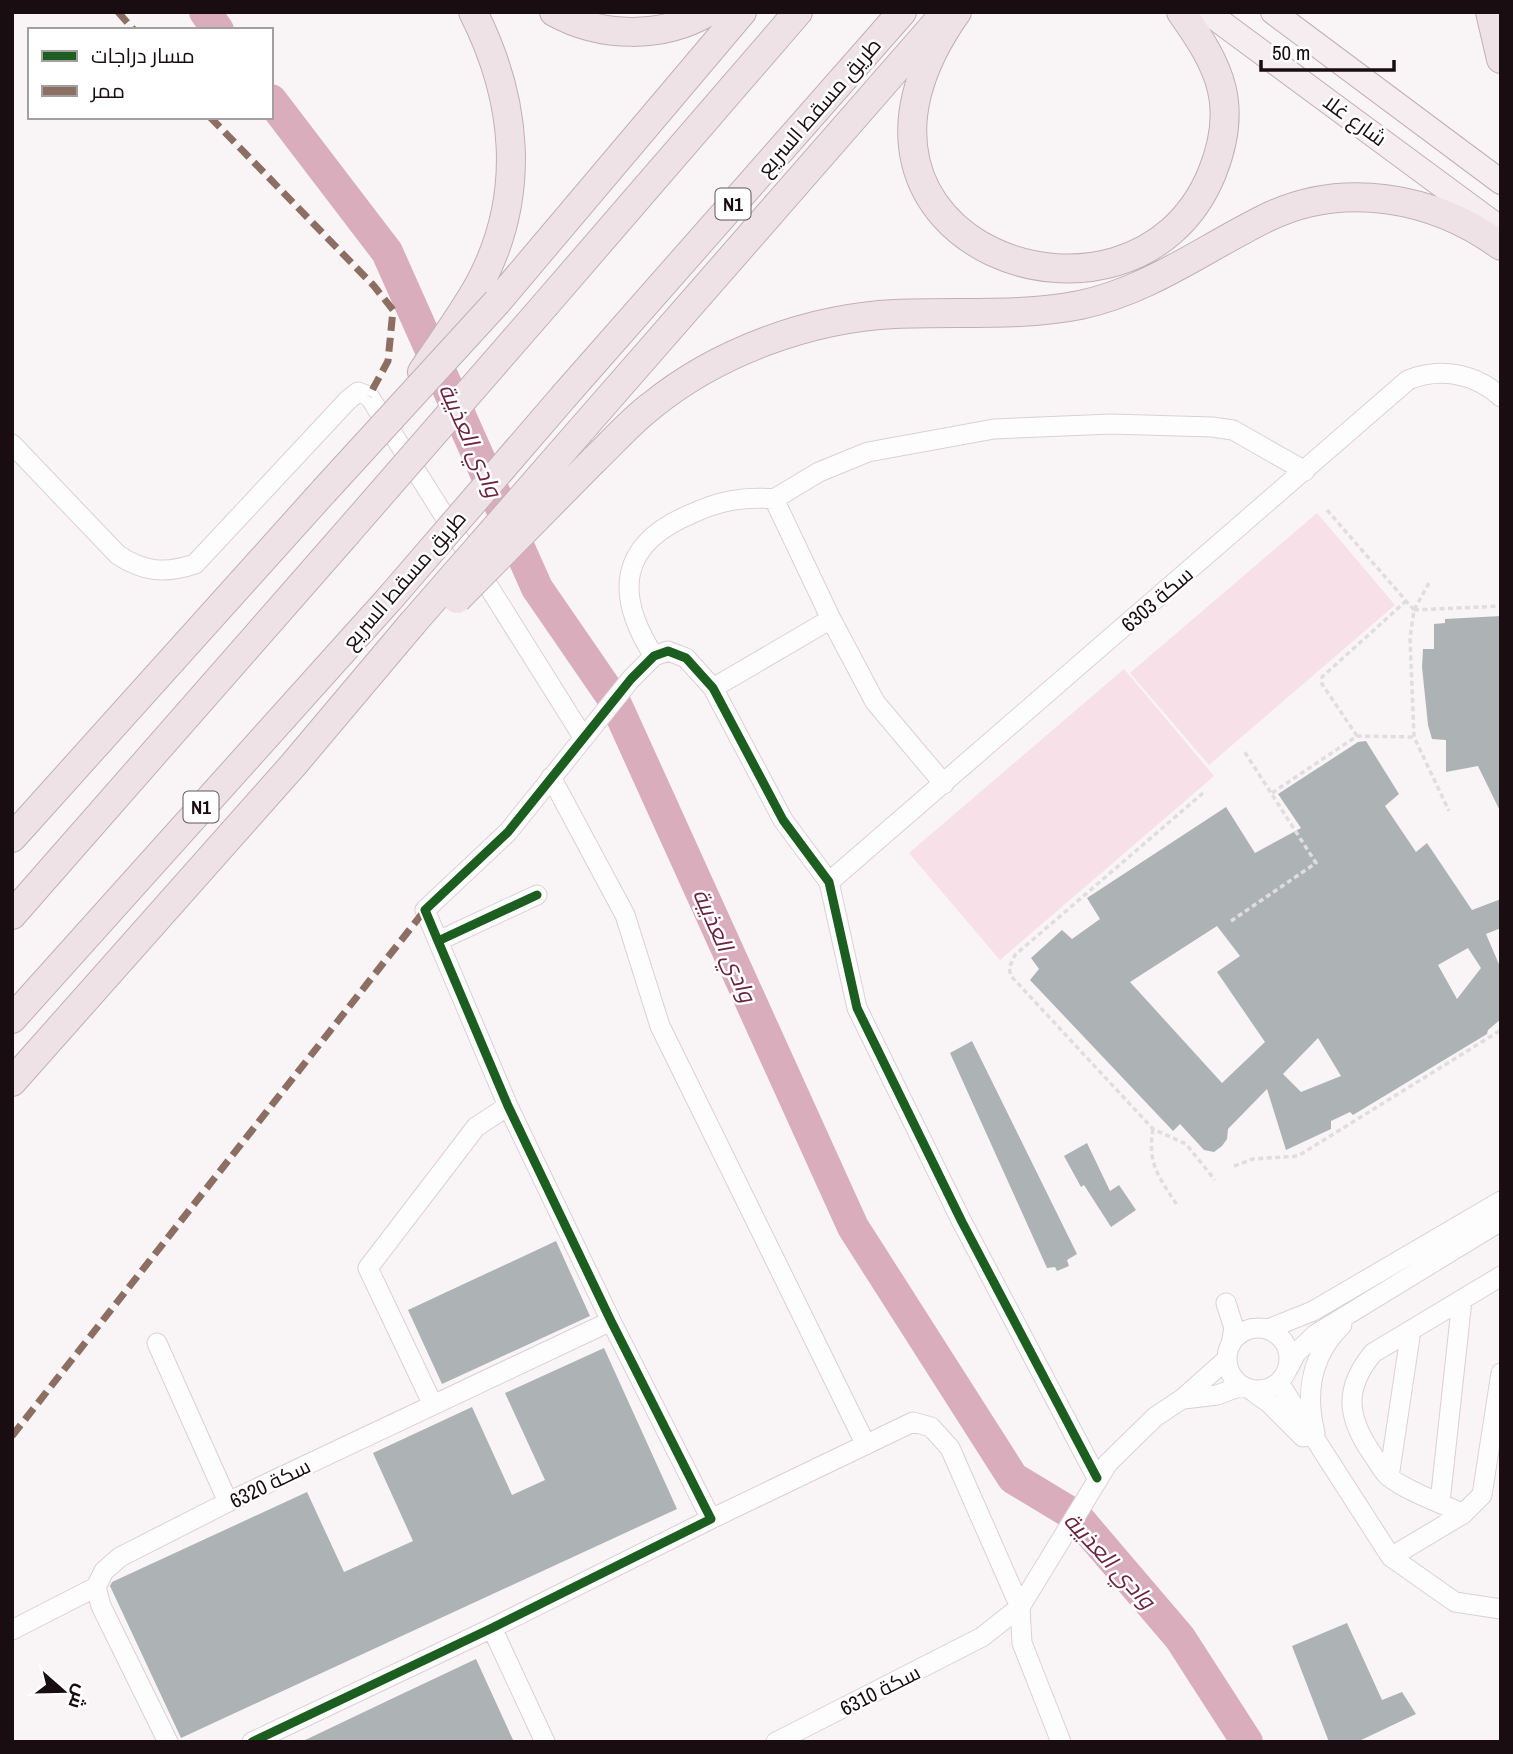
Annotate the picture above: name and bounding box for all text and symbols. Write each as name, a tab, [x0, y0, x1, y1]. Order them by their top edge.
legend	[28, 28, 273, 119]
scale bar	[1261, 28, 1394, 72]
street label: طريق مسقط السريع	[751, 31, 887, 183]
text: 50 m	[1272, 38, 1310, 67]
text: مسار دراجات	[91, 41, 195, 70]
text: ممر	[90, 76, 125, 105]
street label: شارع غلا	[1317, 87, 1393, 153]
road number: N1	[716, 188, 750, 220]
water label: وادي العذيبة	[429, 378, 510, 504]
street label: طريق مسقط السريع	[336, 504, 472, 656]
street label: سكة 6303	[1115, 560, 1199, 638]
road number: N1	[184, 792, 218, 822]
water label: وادي العذيبة	[683, 883, 764, 1009]
street label: سكة 6320	[225, 1451, 315, 1515]
water label: وادي العذيبة	[1055, 1505, 1164, 1618]
north arrow	[28, 1656, 98, 1726]
street label: سكة 6310	[835, 1657, 925, 1723]
text: ش	[63, 1681, 95, 1713]

